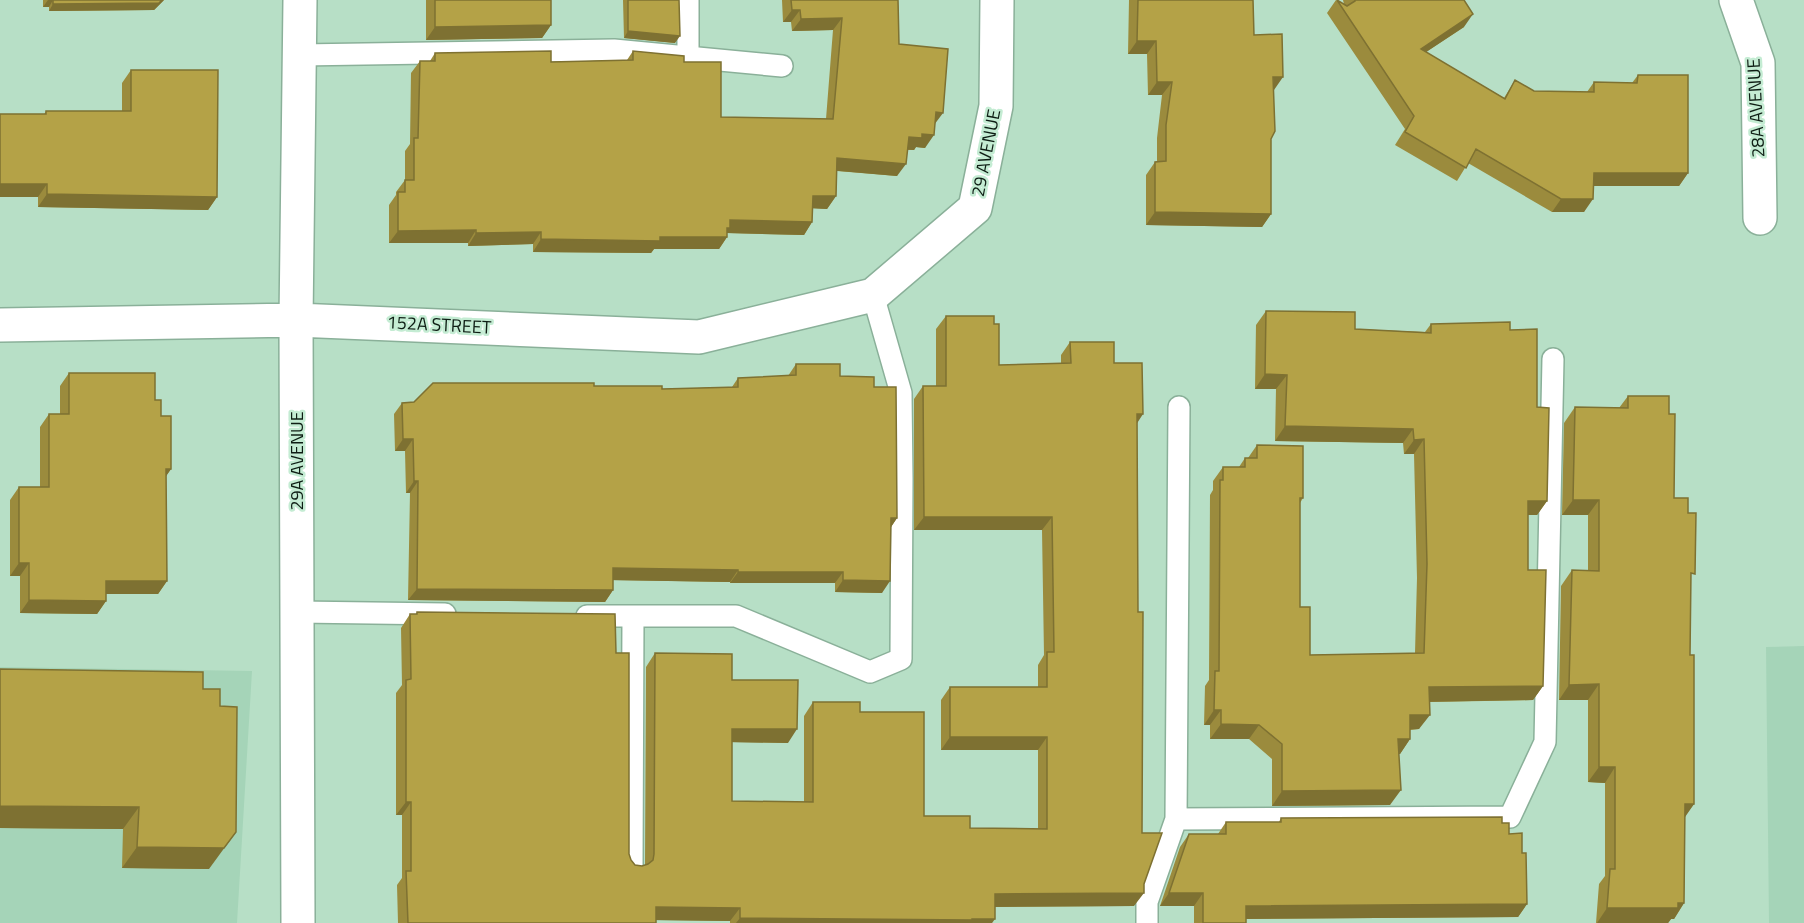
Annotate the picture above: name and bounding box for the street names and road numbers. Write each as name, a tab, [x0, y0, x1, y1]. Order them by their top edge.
street label: 28A AVENUE	[1739, 58, 1772, 158]
street label: 29 AVENUE	[964, 107, 1007, 199]
street label: 152A STREET	[386, 308, 492, 341]
street label: 29A AVENUE	[283, 411, 310, 511]

